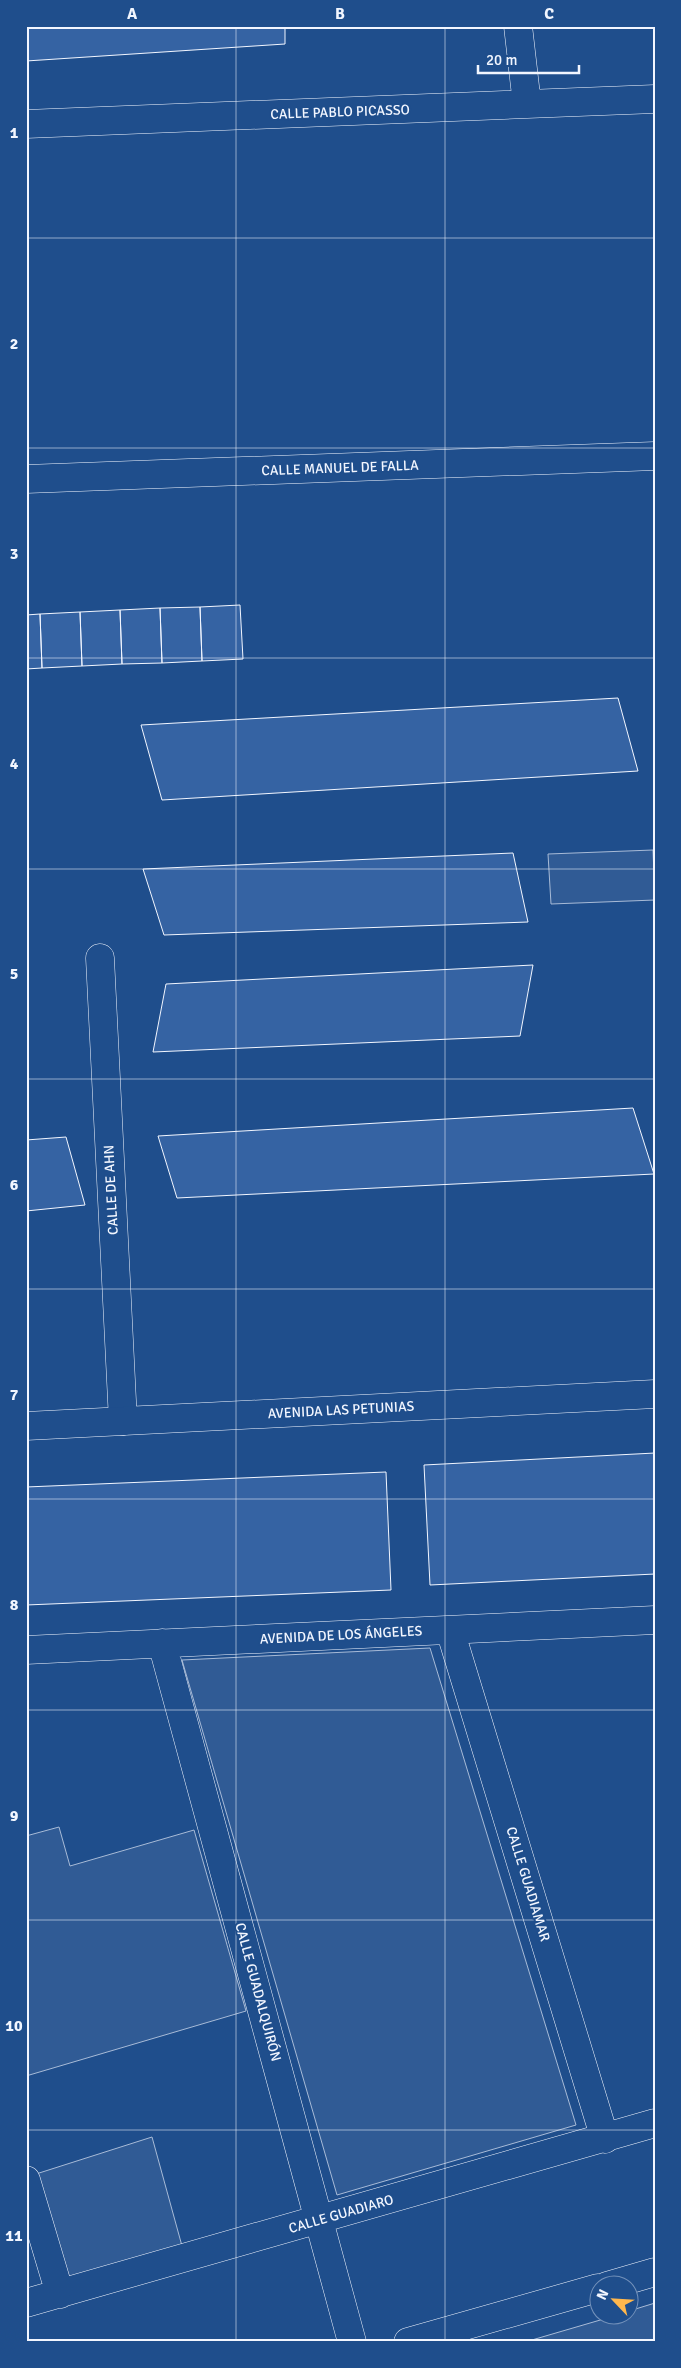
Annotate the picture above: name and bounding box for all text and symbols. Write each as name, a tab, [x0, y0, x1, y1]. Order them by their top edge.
text: A	[127, 4, 138, 24]
text: B	[335, 4, 345, 24]
text: C	[544, 4, 554, 24]
scale bar	[478, 42, 580, 74]
text: 20 m	[486, 51, 517, 69]
street label: CALLE PABLO PICASSO	[270, 101, 410, 123]
text: 1	[10, 123, 19, 143]
text: 2	[10, 334, 18, 354]
street label: CALLE MANUEL DE FALLA	[261, 457, 419, 479]
text: 3	[10, 544, 18, 564]
text: 4	[10, 754, 19, 774]
text: 5	[10, 964, 18, 984]
street label: CALLE DE AHN	[100, 1145, 122, 1235]
text: 6	[10, 1175, 19, 1195]
text: 7	[10, 1385, 19, 1405]
street label: AVENIDA LAS PETUNIAS	[267, 1398, 415, 1422]
text: 8	[10, 1595, 19, 1615]
street label: AVENIDA DE LOS ÁNGELES	[259, 1622, 423, 1648]
text: 9	[10, 1806, 19, 1826]
street label: CALLE GUADIAMAR	[502, 1825, 554, 1943]
street label: CALLE GUADALQUIRÓN	[231, 1921, 285, 2063]
text: 10	[5, 2016, 23, 2036]
street label: CALLE GUADIARO	[287, 2191, 395, 2237]
text: 11	[5, 2226, 23, 2246]
north arrow	[588, 2276, 638, 2326]
text: N	[593, 2287, 612, 2303]

